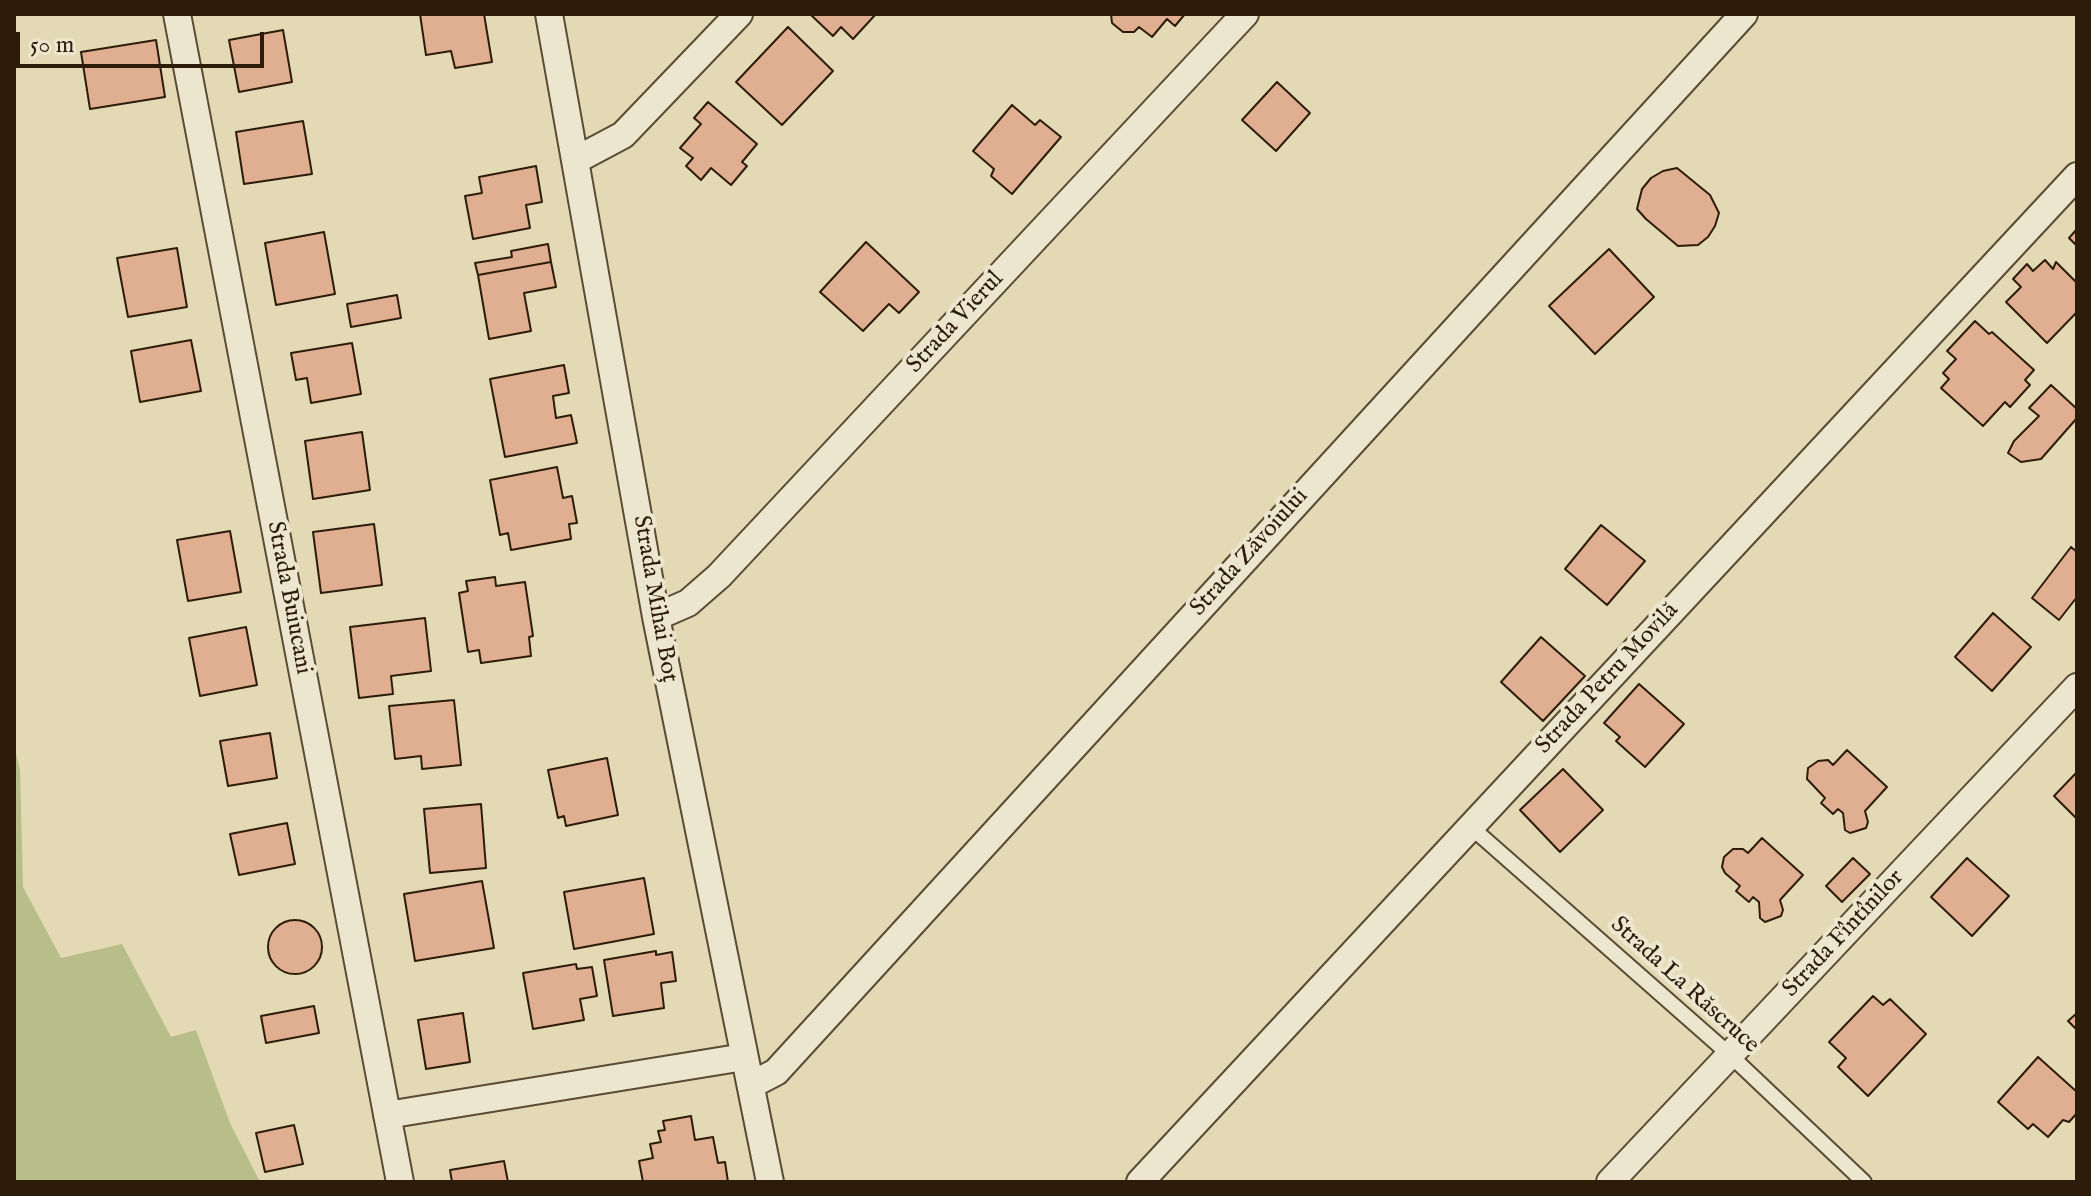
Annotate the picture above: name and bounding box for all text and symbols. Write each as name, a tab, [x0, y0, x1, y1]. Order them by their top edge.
scale bar	[20, 16, 268, 66]
text: 50 m	[30, 30, 74, 61]
street label: Strada Vierul	[901, 266, 1011, 380]
street label: Strada Zăvoiului	[1185, 483, 1315, 623]
street label: Strada Mihai Boț	[625, 513, 683, 685]
street label: Strada Buiucani	[259, 519, 317, 677]
street label: Strada Petru Movilă	[1530, 597, 1686, 761]
street label: Strada Fîntînilor	[1777, 864, 1911, 1004]
street label: Strada La Răscruce	[1604, 912, 1764, 1060]

